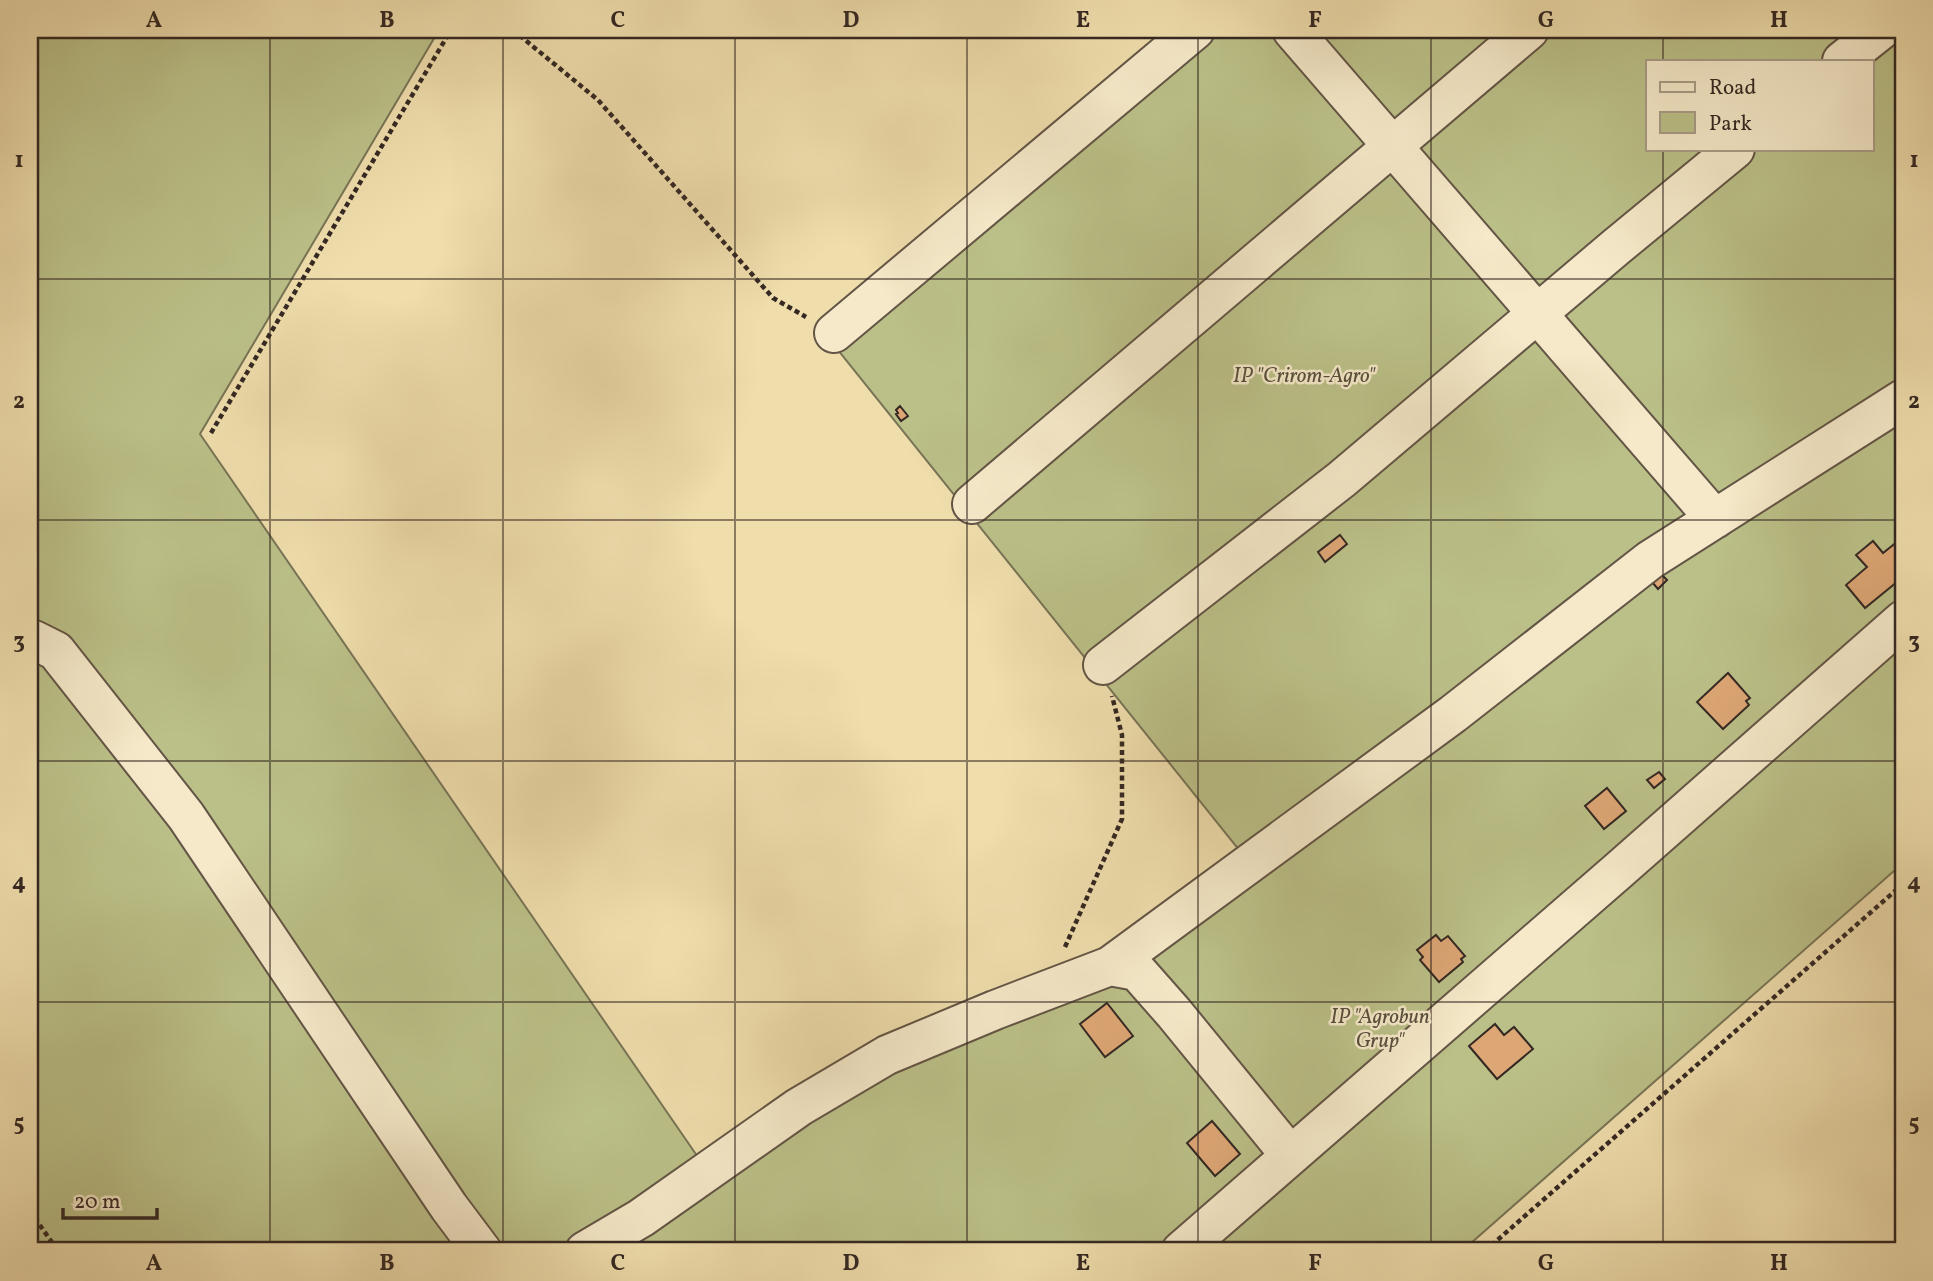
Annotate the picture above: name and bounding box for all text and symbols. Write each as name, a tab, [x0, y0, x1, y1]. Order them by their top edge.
text: A	[146, 5, 162, 37]
text: B	[379, 5, 395, 37]
text: C	[611, 5, 625, 37]
text: D	[843, 5, 860, 37]
text: E	[1076, 5, 1090, 37]
text: F	[1308, 5, 1322, 37]
text: G	[1538, 5, 1554, 37]
text: H	[1770, 5, 1788, 37]
legend	[1646, 60, 1874, 150]
text: Road	[1709, 74, 1756, 103]
text: Park	[1709, 110, 1752, 139]
text: 1	[14, 145, 24, 177]
text: 1	[1909, 145, 1919, 177]
park label: IP "Crirom-Agro"	[1233, 362, 1376, 391]
text: 2	[13, 386, 25, 418]
text: 2	[1908, 386, 1920, 418]
text: 3	[13, 626, 25, 658]
text: 3	[1908, 626, 1920, 658]
text: 4	[12, 867, 26, 899]
text: 4	[1907, 867, 1921, 899]
park label: IP "Agrobun Grup"	[1330, 1003, 1430, 1056]
text: 5	[13, 1108, 25, 1140]
text: 5	[1908, 1108, 1920, 1140]
scale bar	[63, 1176, 158, 1220]
text: 20 m	[74, 1188, 120, 1217]
text: A	[146, 1248, 162, 1280]
text: B	[379, 1248, 395, 1280]
text: C	[611, 1248, 625, 1280]
text: D	[843, 1248, 860, 1280]
text: E	[1076, 1248, 1090, 1280]
text: F	[1308, 1248, 1322, 1280]
text: G	[1538, 1248, 1554, 1280]
text: H	[1770, 1248, 1788, 1280]

